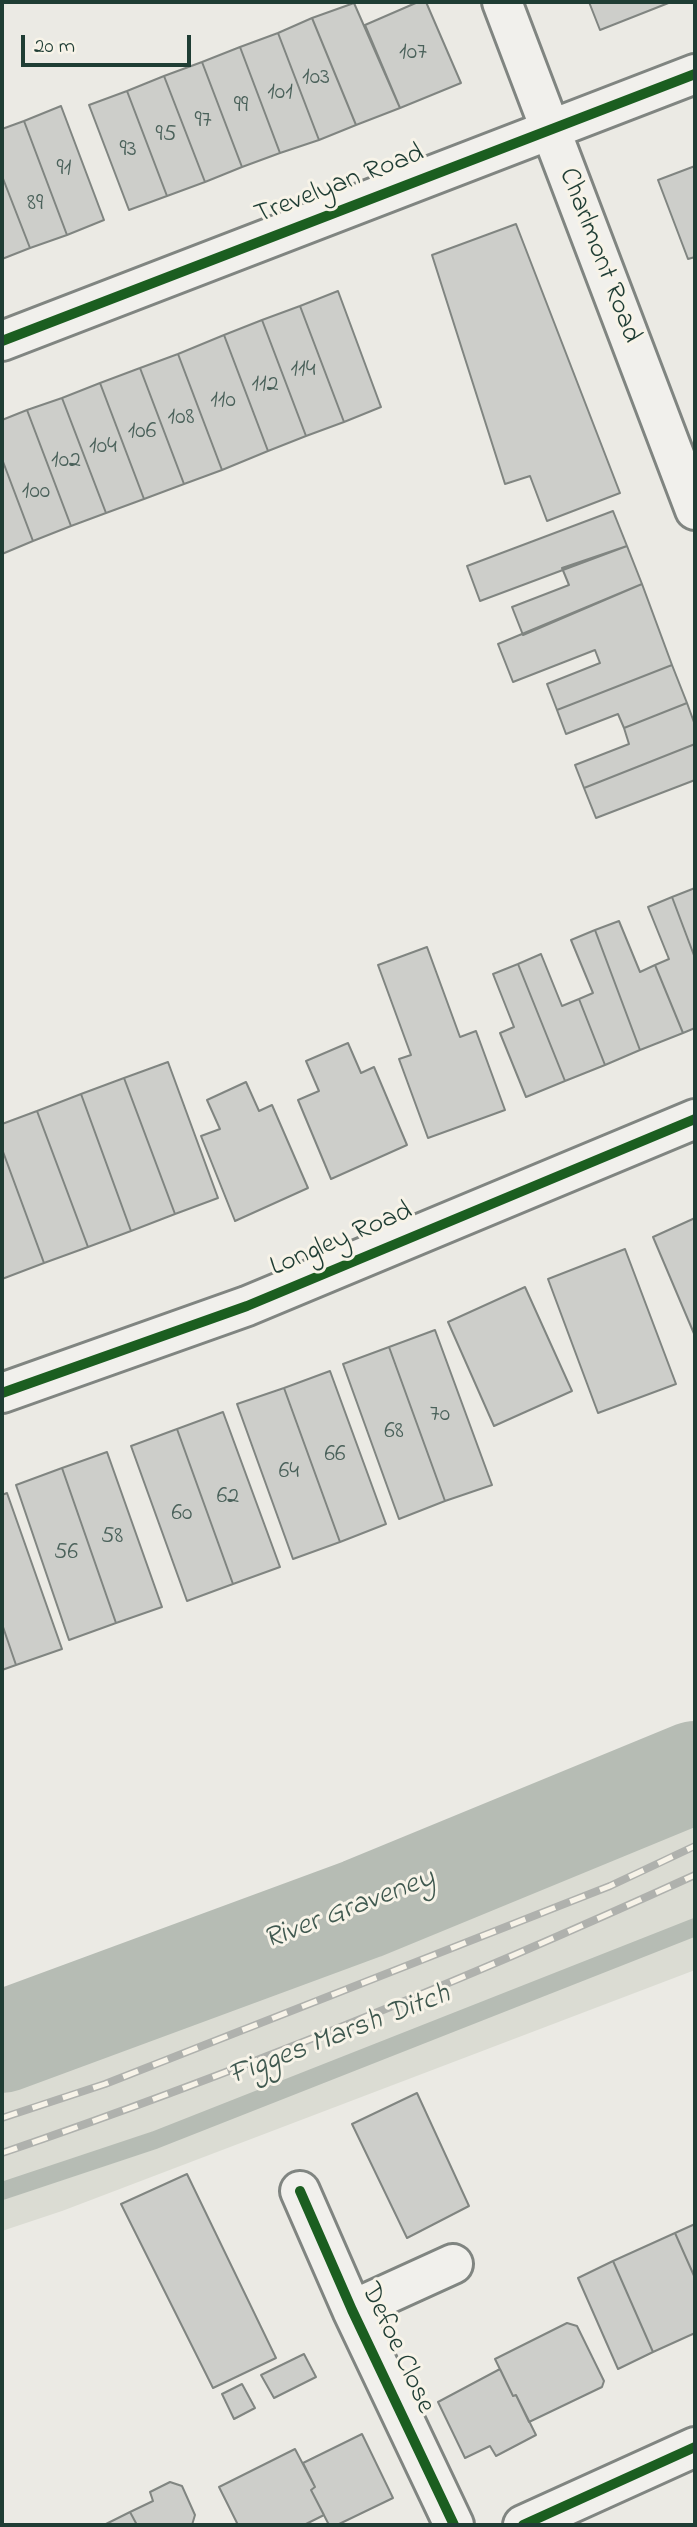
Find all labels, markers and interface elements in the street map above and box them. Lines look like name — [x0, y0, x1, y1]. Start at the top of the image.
scale bar — [24, 21, 194, 65]
text: 20 m — [34, 32, 75, 62]
house number: 107 — [399, 40, 427, 68]
house number: 103 — [302, 65, 330, 93]
house number: 101 — [267, 80, 293, 108]
house number: 99 — [234, 93, 248, 121]
house number: 97 — [194, 108, 212, 136]
house number: 95 — [156, 122, 176, 150]
house number: 93 — [119, 137, 137, 165]
street label: Trevelyan Road — [251, 138, 429, 234]
house number: 91 — [57, 156, 71, 184]
street label: Charlmont Road — [549, 164, 647, 348]
house number: 89 — [27, 191, 43, 219]
house number: 114 — [290, 357, 316, 385]
house number: 112 — [251, 372, 279, 400]
house number: 110 — [210, 388, 236, 416]
house number: 108 — [168, 405, 194, 433]
house number: 106 — [128, 419, 156, 447]
house number: 104 — [89, 434, 117, 462]
house number: 102 — [51, 448, 81, 476]
house number: 100 — [22, 479, 50, 507]
street label: Longley Road — [266, 1196, 418, 1286]
house number: 70 — [430, 1402, 450, 1430]
house number: 68 — [384, 1419, 404, 1447]
house number: 66 — [324, 1442, 346, 1470]
house number: 64 — [279, 1459, 299, 1487]
house number: 62 — [217, 1484, 239, 1512]
house number: 60 — [172, 1501, 192, 1529]
house number: 58 — [101, 1524, 123, 1552]
house number: 56 — [54, 1540, 78, 1568]
water label: River Graveney — [260, 1862, 440, 1960]
water label: Figges Marsh Ditch — [224, 1978, 456, 2096]
street label: Defoe Close — [351, 2278, 441, 2420]

